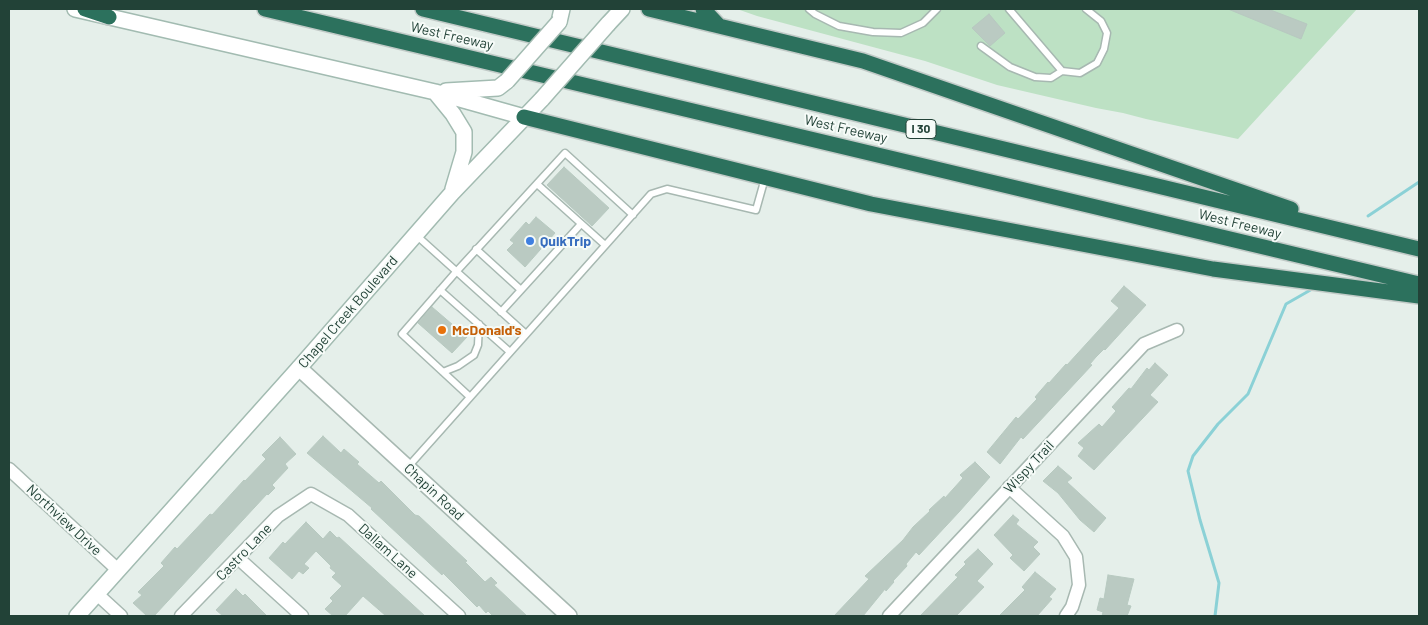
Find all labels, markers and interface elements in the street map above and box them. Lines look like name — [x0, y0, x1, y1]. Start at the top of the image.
street label: West Freeway — [409, 18, 495, 54]
street label: West Freeway — [803, 111, 889, 147]
road number: I 30 — [906, 120, 936, 138]
street label: West Freeway — [1197, 206, 1283, 242]
place label: QuikTrip — [540, 233, 591, 249]
marker: QuikTrip — [524, 235, 536, 247]
street label: Chapel Creek Boulevard — [295, 252, 401, 372]
place label: McDonald's — [452, 322, 521, 338]
marker: McDonald's — [436, 324, 448, 336]
street label: Wispy Trail — [1000, 437, 1058, 497]
street label: Chapin Road — [401, 460, 467, 524]
street label: Northview Drive — [23, 481, 105, 559]
street label: Castro Lane — [213, 520, 275, 584]
street label: Dallam Lane — [355, 520, 421, 582]

